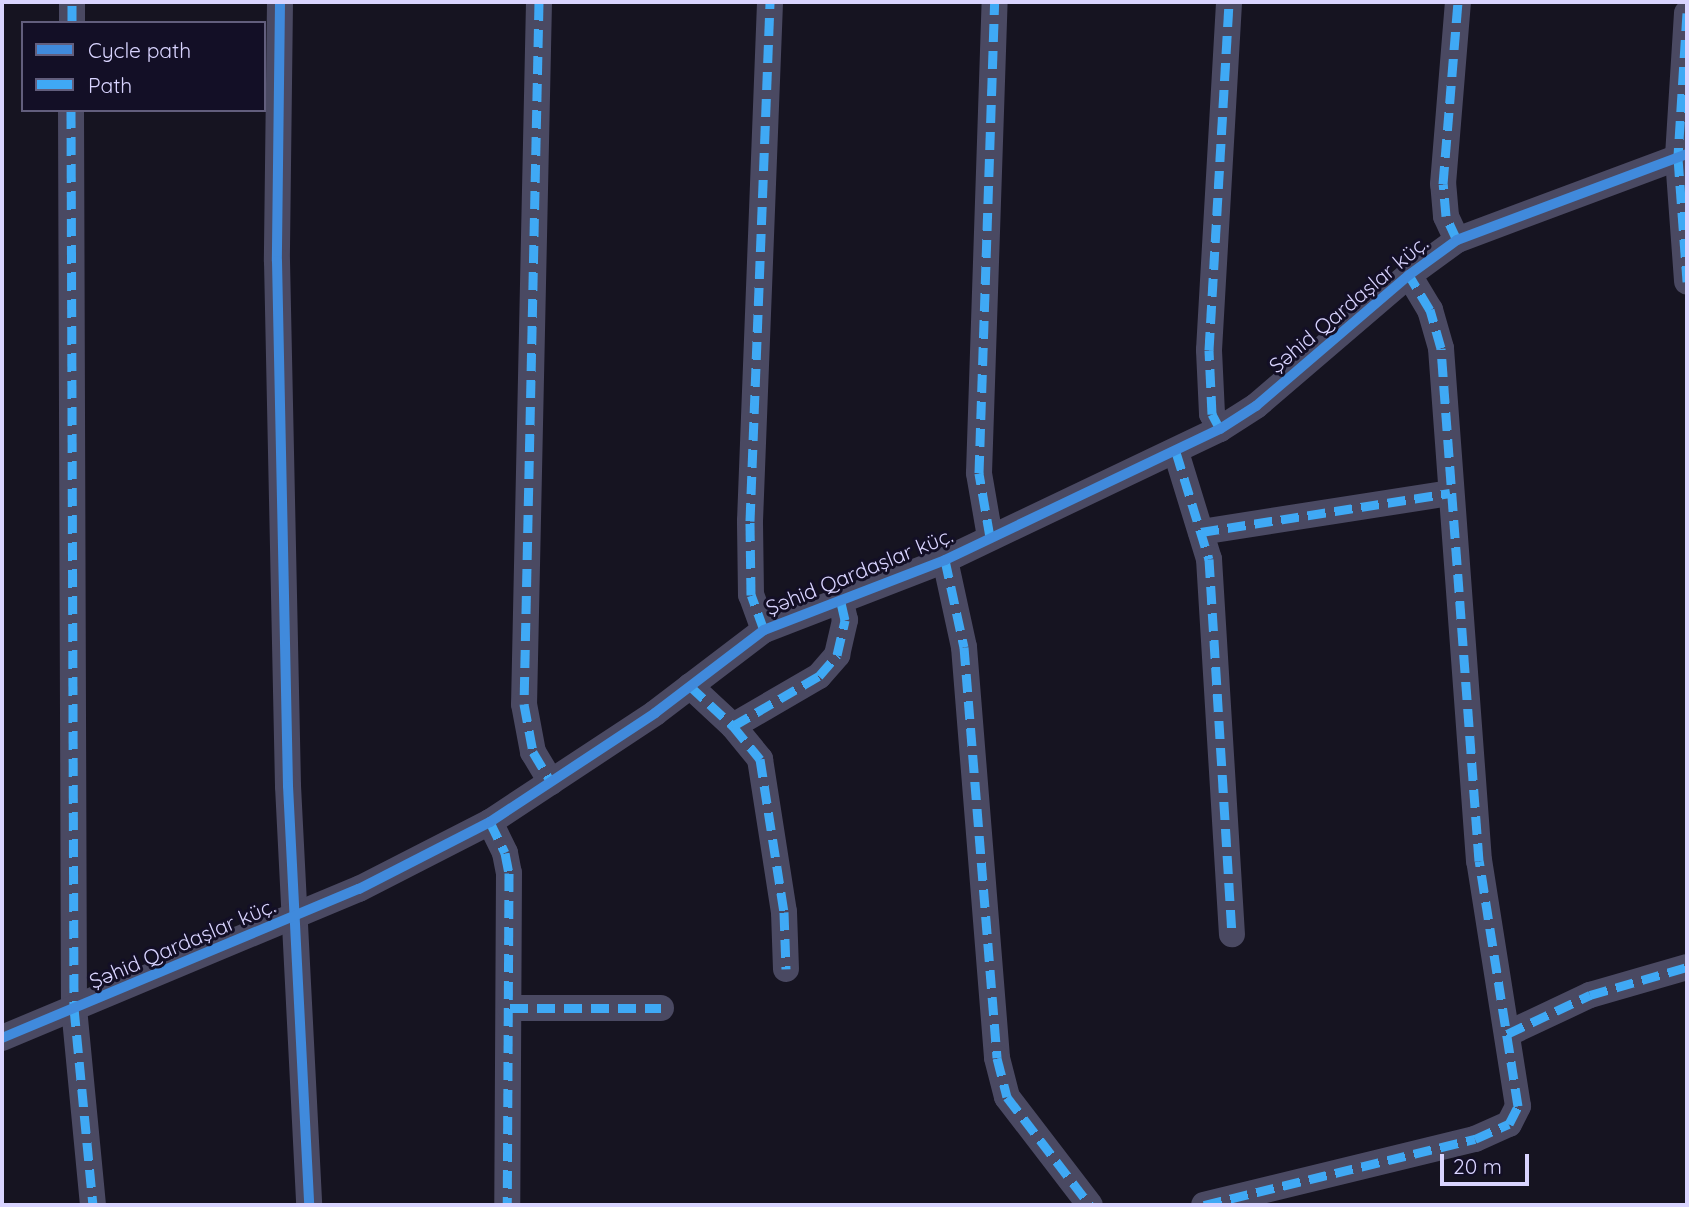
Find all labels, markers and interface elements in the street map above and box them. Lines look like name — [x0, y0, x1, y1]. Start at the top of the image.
legend — [21, 21, 266, 112]
text: Cycle path — [88, 37, 191, 63]
text: Path — [88, 72, 132, 98]
street label: Şəhid Qardaşlar küç. — [1263, 230, 1433, 378]
street label: Şəhid Qardaşlar küç. — [762, 522, 956, 620]
street label: Şəhid Qardaşlar küç. — [85, 892, 279, 994]
scale bar — [1444, 1140, 1533, 1184]
text: 20 m — [1453, 1153, 1502, 1179]

